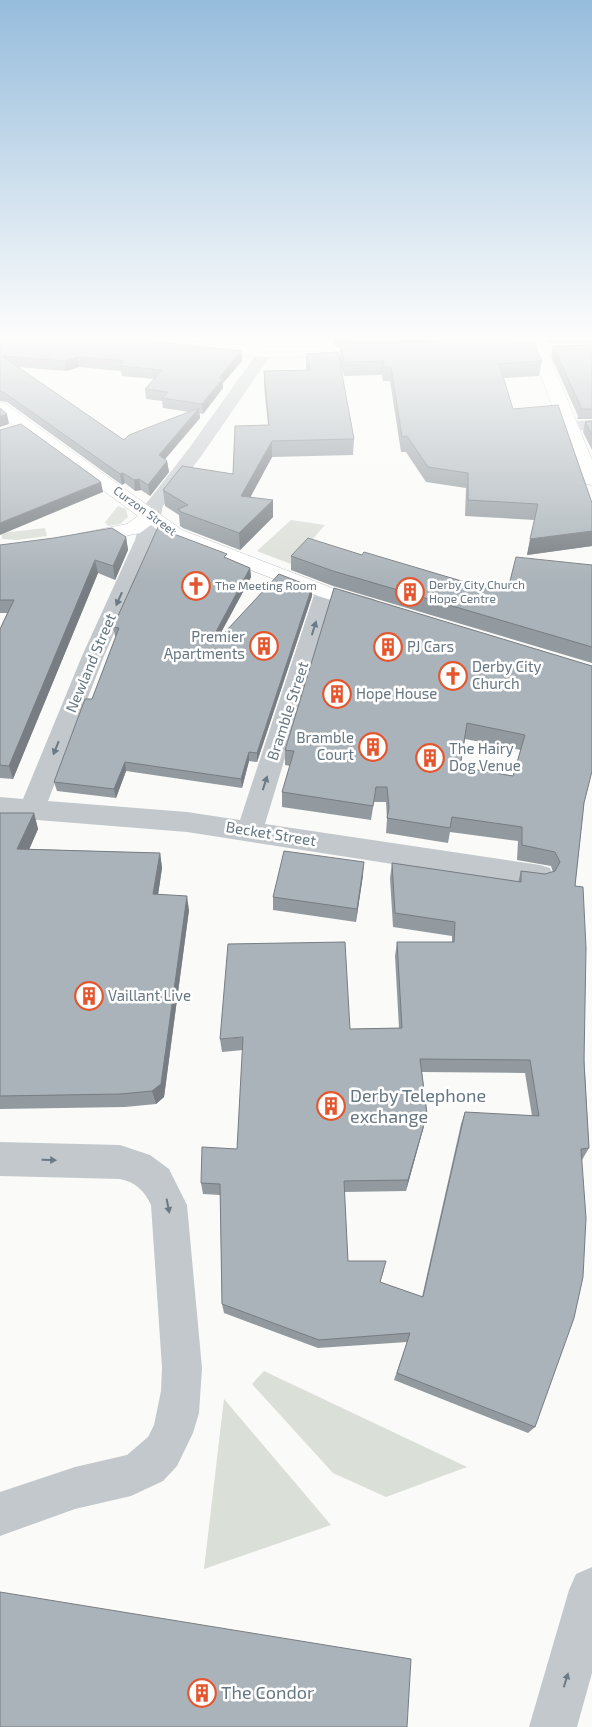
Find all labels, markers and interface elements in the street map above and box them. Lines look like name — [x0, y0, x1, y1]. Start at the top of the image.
street label: Curzon Street — [111, 483, 180, 538]
church icon: The Meeting Room — [181, 571, 211, 601]
building icon: Derby City Church Hope Centre — [395, 577, 425, 607]
place label: Derby City Church Hope Centre — [429, 577, 525, 605]
place label: The Meeting Room — [215, 578, 317, 592]
one-way arrow — [114, 592, 122, 606]
street label: Newland Street — [61, 610, 119, 715]
one-way arrow — [310, 621, 318, 636]
place label: Premier Apartments — [164, 627, 245, 662]
building icon: Premier Apartments — [249, 631, 279, 661]
building icon: PJ Cars — [373, 632, 403, 662]
place label: PJ Cars — [407, 637, 454, 655]
place label: Derby City Church — [472, 657, 541, 692]
street label: Bramble Street — [263, 659, 312, 762]
church icon: Derby City Church — [438, 661, 468, 691]
building icon: Hope House — [322, 679, 352, 709]
place label: Hope House — [356, 684, 437, 702]
place label: Bramble Court — [296, 728, 354, 763]
building icon: Bramble Court — [358, 732, 388, 762]
place label: The Hairy Dog Venue — [449, 739, 521, 774]
one-way arrow — [52, 741, 60, 756]
building icon: The Hairy Dog Venue — [415, 743, 445, 773]
one-way arrow — [262, 776, 269, 791]
street label: Becket Street — [225, 817, 318, 849]
building icon: Vaillant Live — [74, 981, 104, 1011]
place label: Vaillant Live — [108, 986, 191, 1004]
place label: Derby Telephone exchange — [350, 1084, 486, 1127]
building icon: Derby Telephone exchange — [316, 1091, 346, 1121]
one-way arrow — [41, 1156, 57, 1164]
one-way arrow — [164, 1198, 172, 1214]
one-way arrow — [563, 1672, 571, 1687]
building icon: The Condor — [187, 1678, 217, 1708]
place label: The Condor — [221, 1681, 314, 1703]

